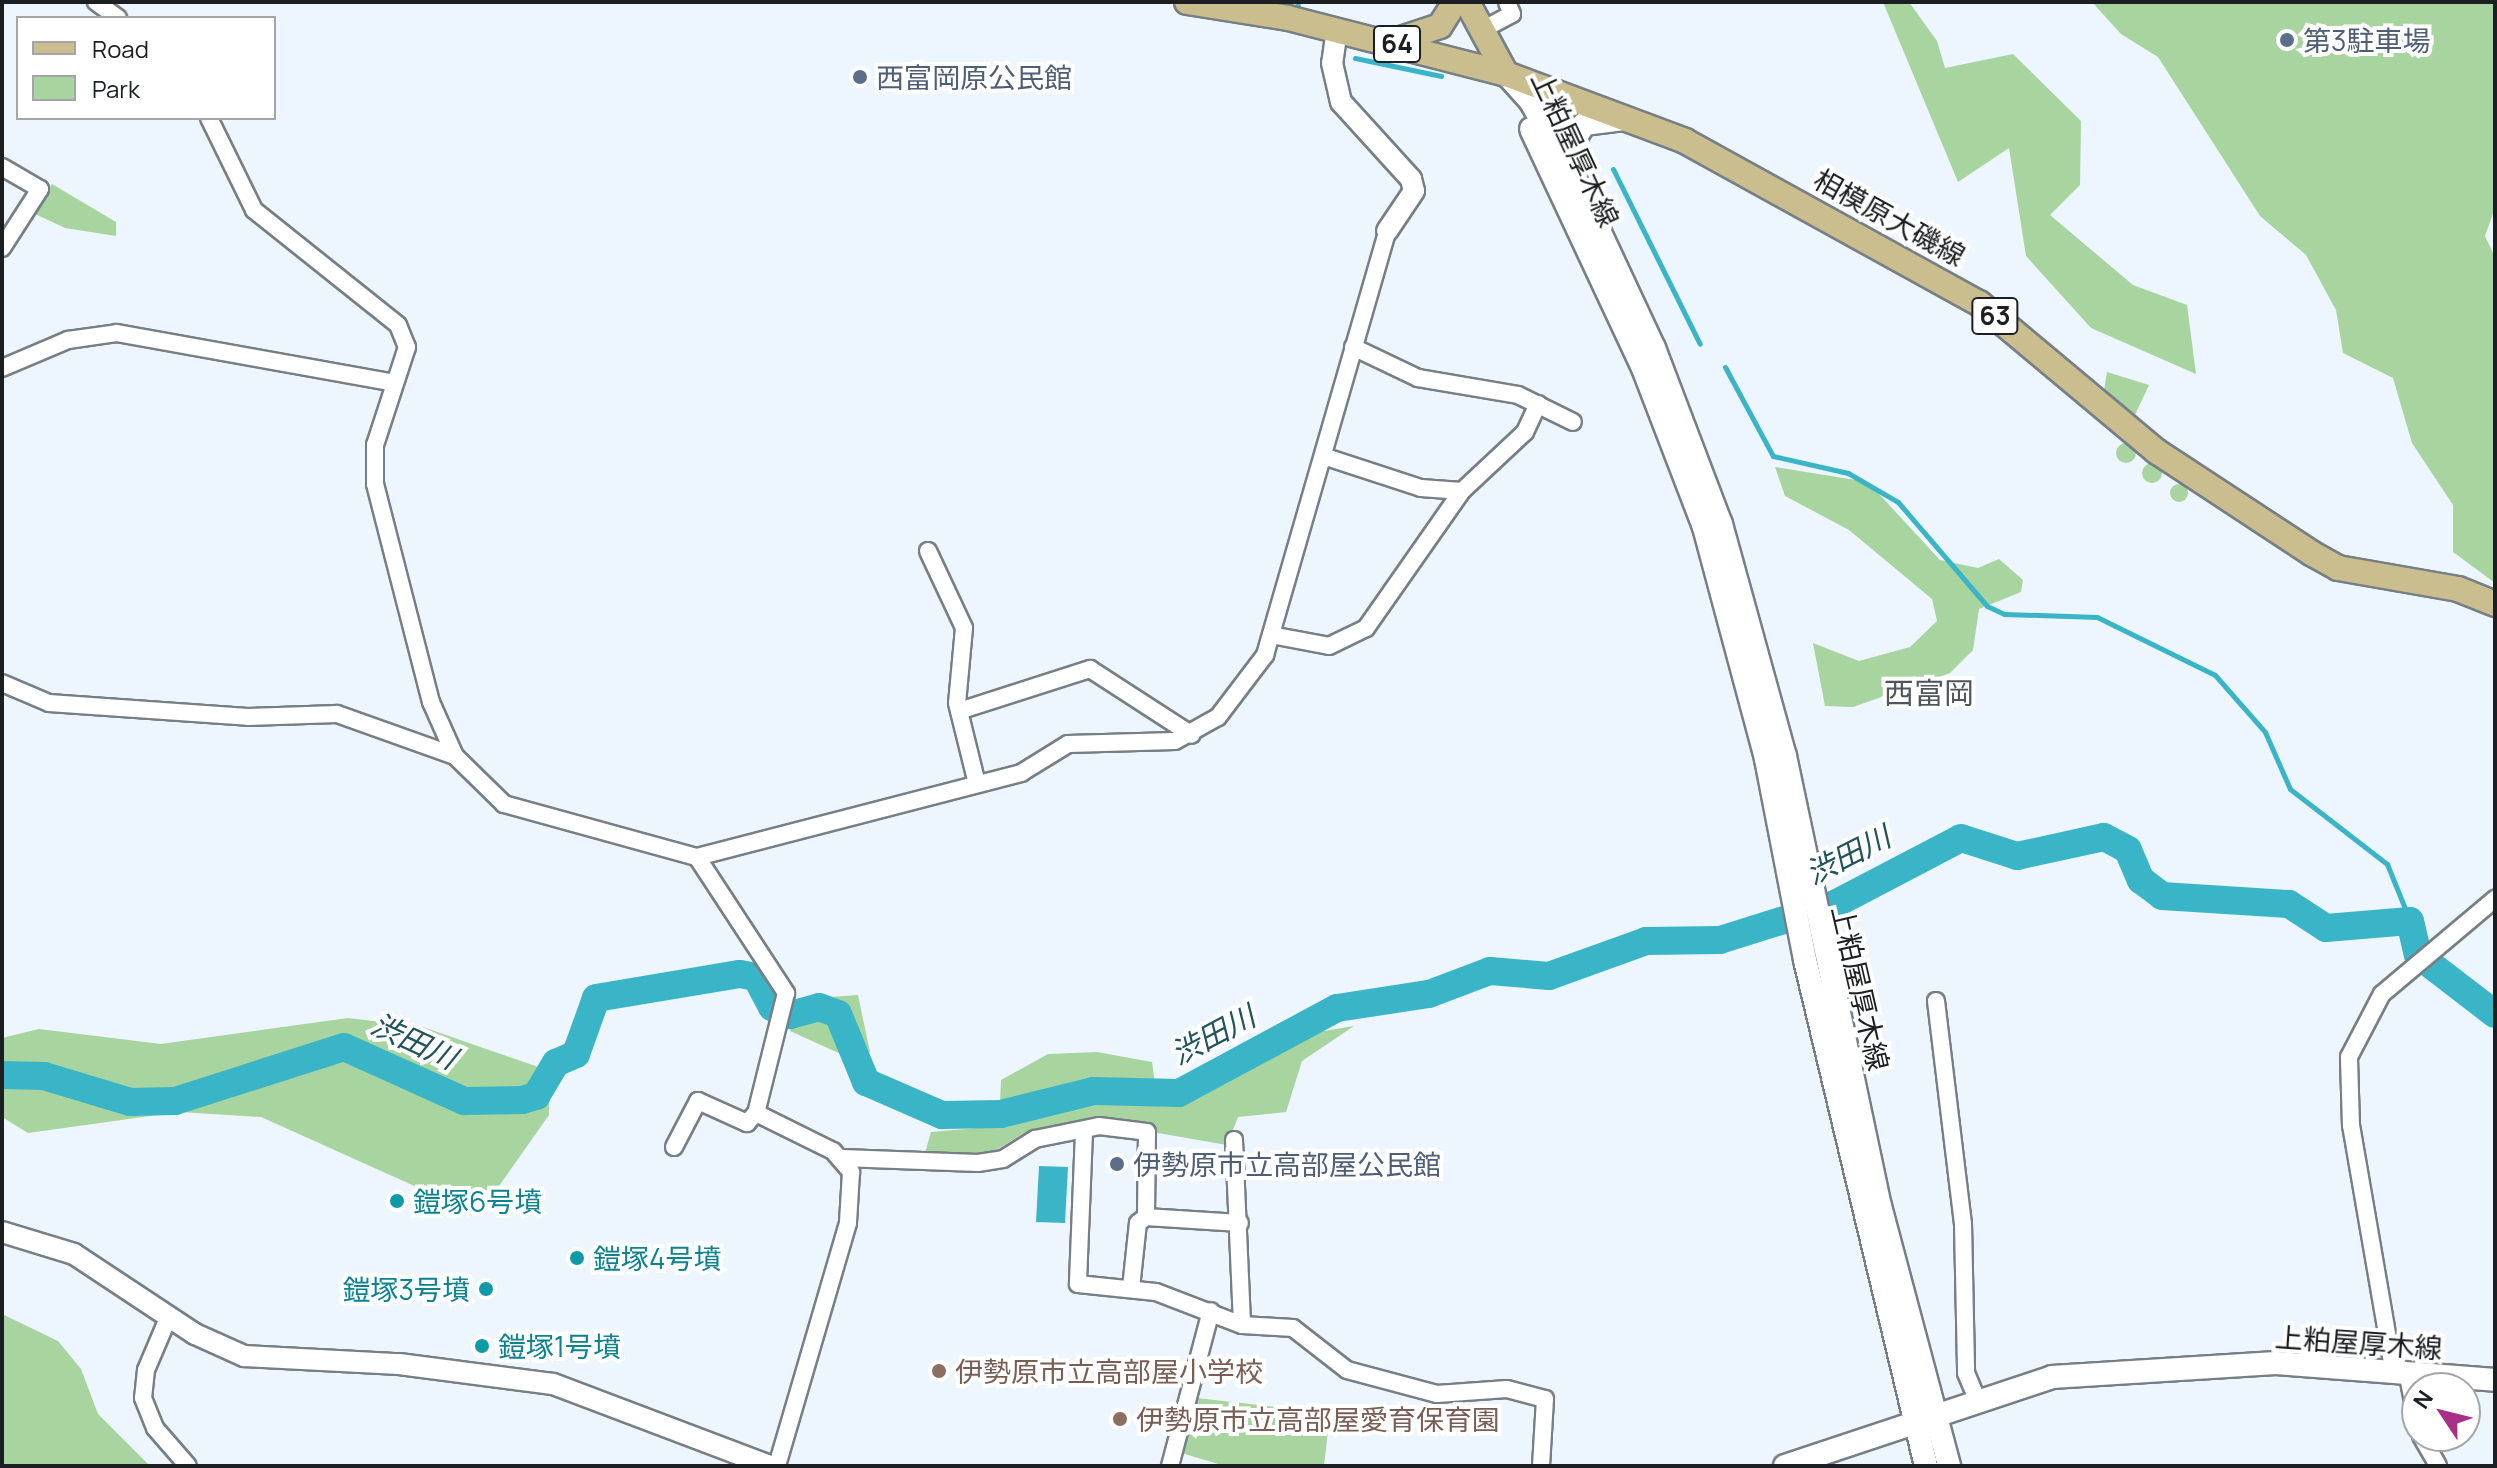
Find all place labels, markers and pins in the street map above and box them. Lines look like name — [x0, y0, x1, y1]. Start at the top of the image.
place label: 第3駐車場 — [2303, 23, 2430, 57]
marker: 第3駐車場 — [2278, 31, 2296, 49]
place label: 西富岡原公民館 — [876, 60, 1072, 94]
marker: 西富岡原公民館 — [851, 68, 869, 86]
place label: 伊勢原市立高部屋公民館 — [1133, 1147, 1441, 1181]
marker: 伊勢原市立高部屋公民館 — [1108, 1155, 1126, 1173]
place label: 鎧塚6号墳 — [413, 1184, 542, 1218]
marker: 鎧塚6号墳 — [388, 1192, 406, 1210]
place label: 鎧塚4号墳 — [593, 1241, 722, 1275]
marker: 鎧塚4号墳 — [568, 1249, 586, 1267]
place label: 鎧塚3号墳 — [343, 1272, 470, 1306]
marker: 鎧塚3号墳 — [477, 1280, 495, 1298]
place label: 鎧塚1号墳 — [498, 1329, 621, 1363]
marker: 鎧塚1号墳 — [473, 1337, 491, 1355]
place label: 伊勢原市立高部屋小学校 — [955, 1354, 1263, 1388]
marker: 伊勢原市立高部屋小学校 — [930, 1362, 948, 1380]
place label: 伊勢原市立高部屋愛育保育園 — [1136, 1402, 1500, 1436]
marker: 伊勢原市立高部屋愛育保育園 — [1111, 1410, 1129, 1428]

